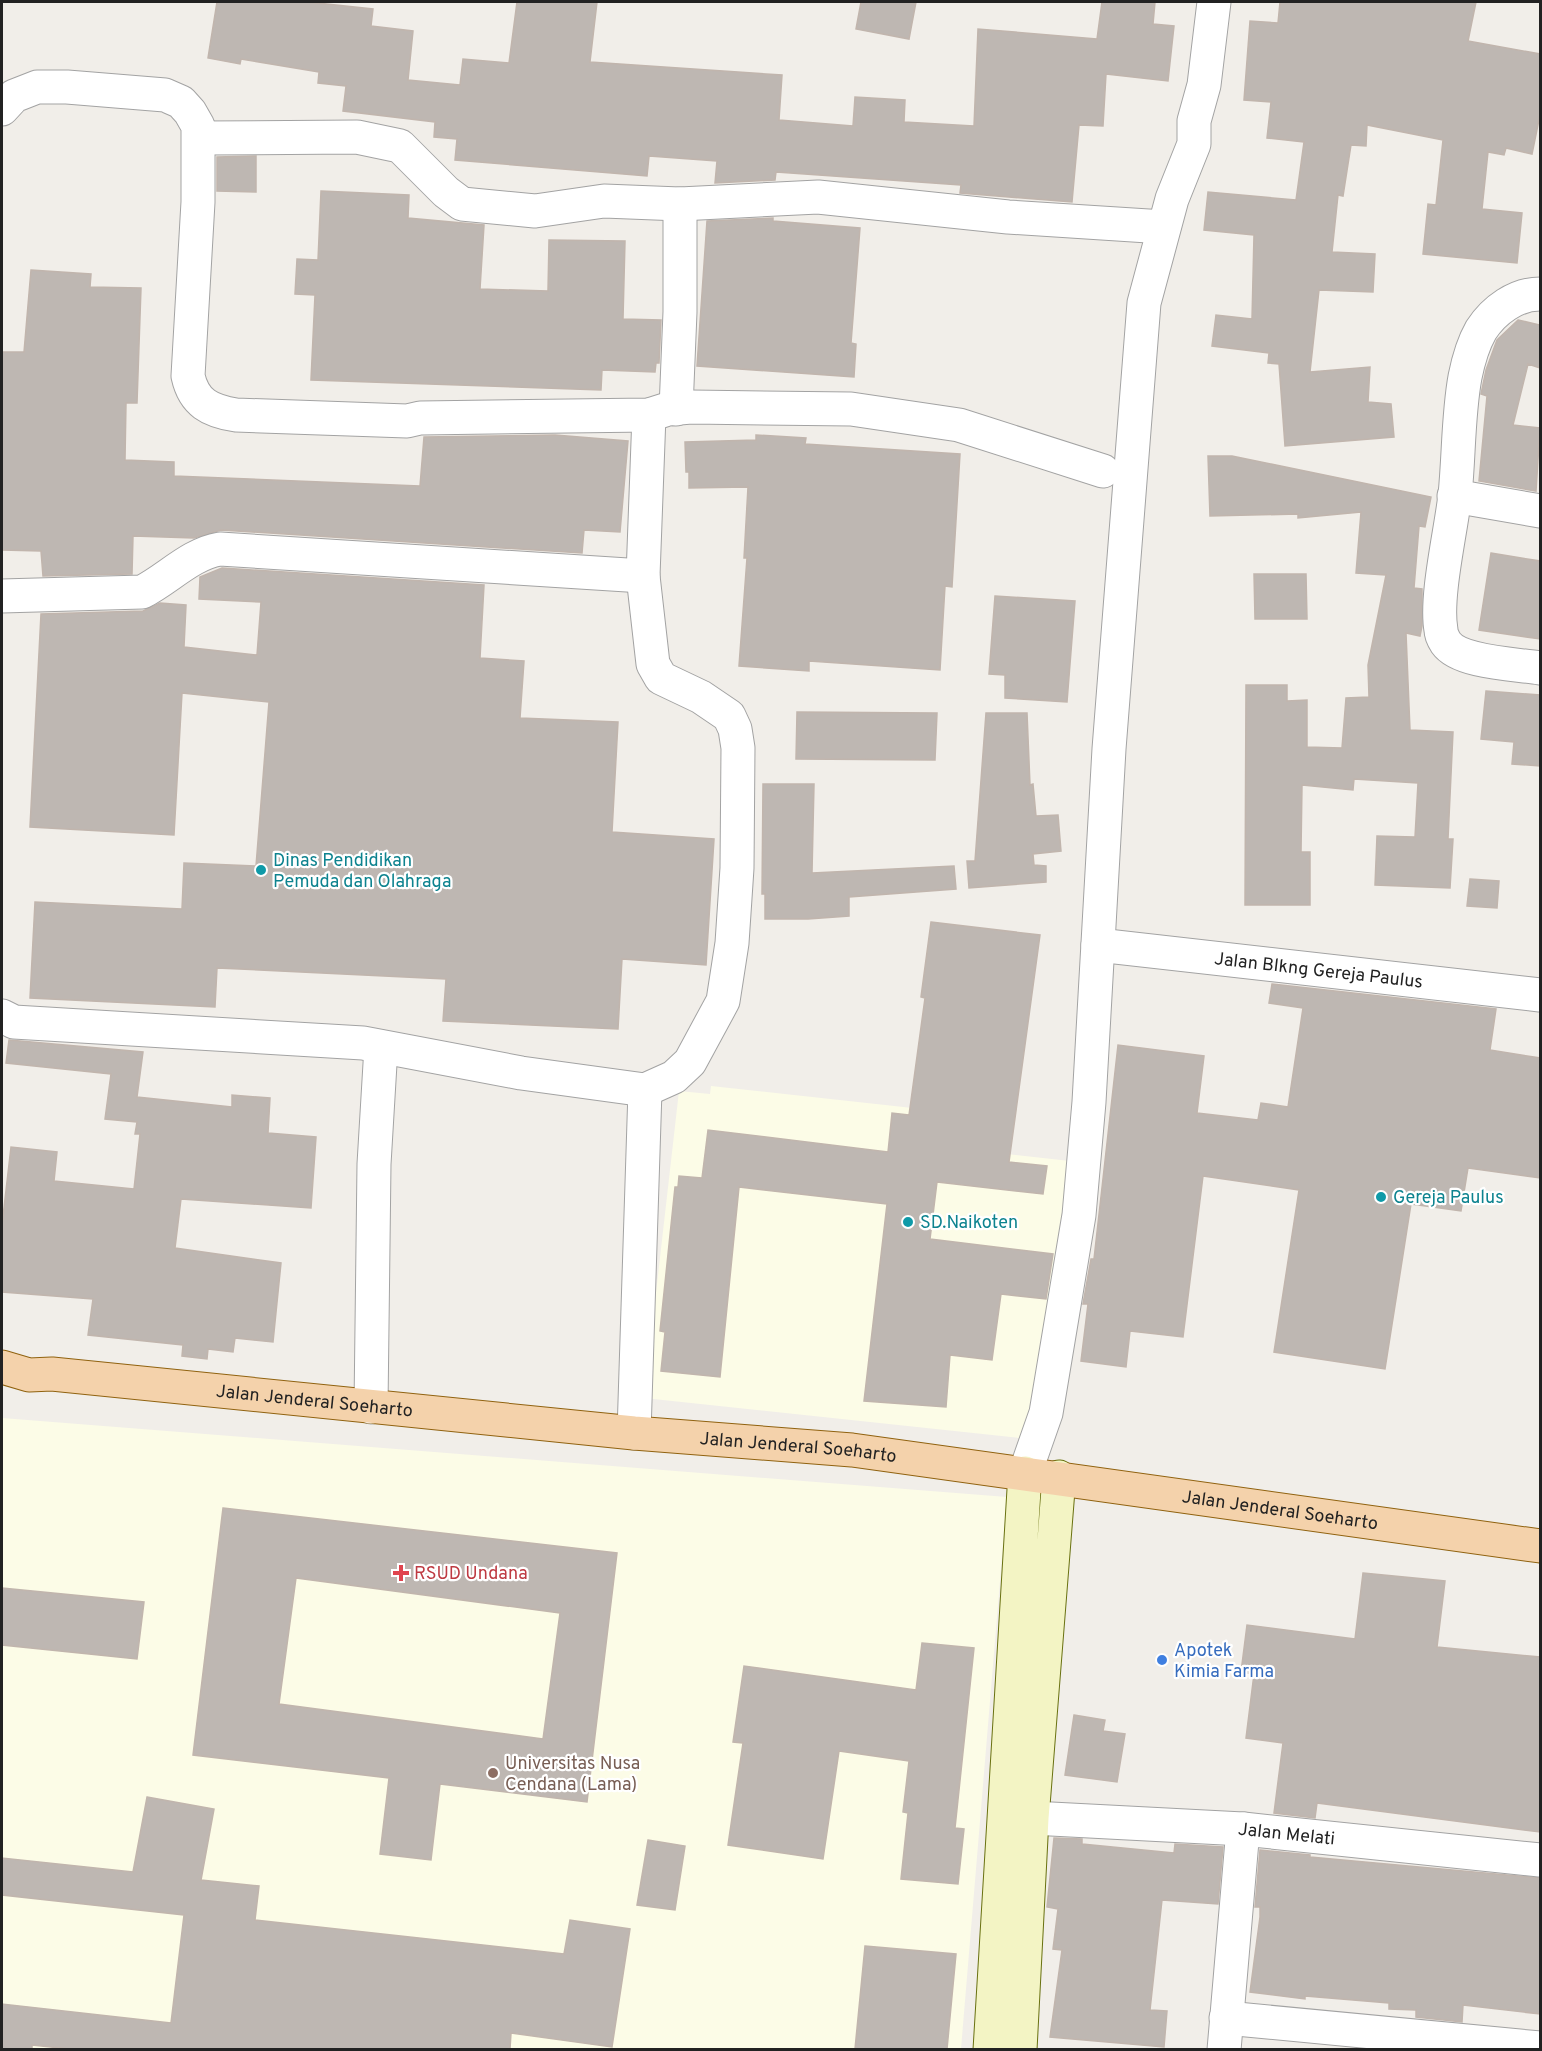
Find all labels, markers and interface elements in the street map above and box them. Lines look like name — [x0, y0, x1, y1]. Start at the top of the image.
place label: Dinas Pendidikan Pemuda dan Olahraga — [273, 850, 451, 894]
marker: Dinas Pendidikan Pemuda dan Olahraga — [254, 863, 268, 877]
street label: Jalan Blkng Gereja Paulus — [1213, 948, 1424, 995]
place label: Gereja Paulus — [1393, 1187, 1504, 1210]
marker: Gereja Paulus — [1374, 1190, 1388, 1204]
place label: SD.Naikoten — [920, 1212, 1018, 1235]
marker: SD.Naikoten — [901, 1215, 915, 1229]
street label: Jalan Jenderal Soeharto — [215, 1381, 414, 1424]
street label: Jalan Jenderal Soeharto — [699, 1428, 898, 1469]
street label: Jalan Jenderal Soeharto — [1180, 1486, 1379, 1536]
place label: RSUD Undana — [414, 1563, 528, 1586]
marker: RSUD Undana — [392, 1564, 410, 1582]
place label: Apotek Kimia Farma — [1174, 1640, 1274, 1684]
marker: Apotek Kimia Farma — [1155, 1653, 1169, 1667]
place label: Universitas Nusa Cendana (Lama) — [505, 1753, 640, 1797]
marker: Universitas Nusa Cendana (Lama) — [486, 1766, 500, 1780]
street label: Jalan Melati — [1237, 1819, 1336, 1852]

